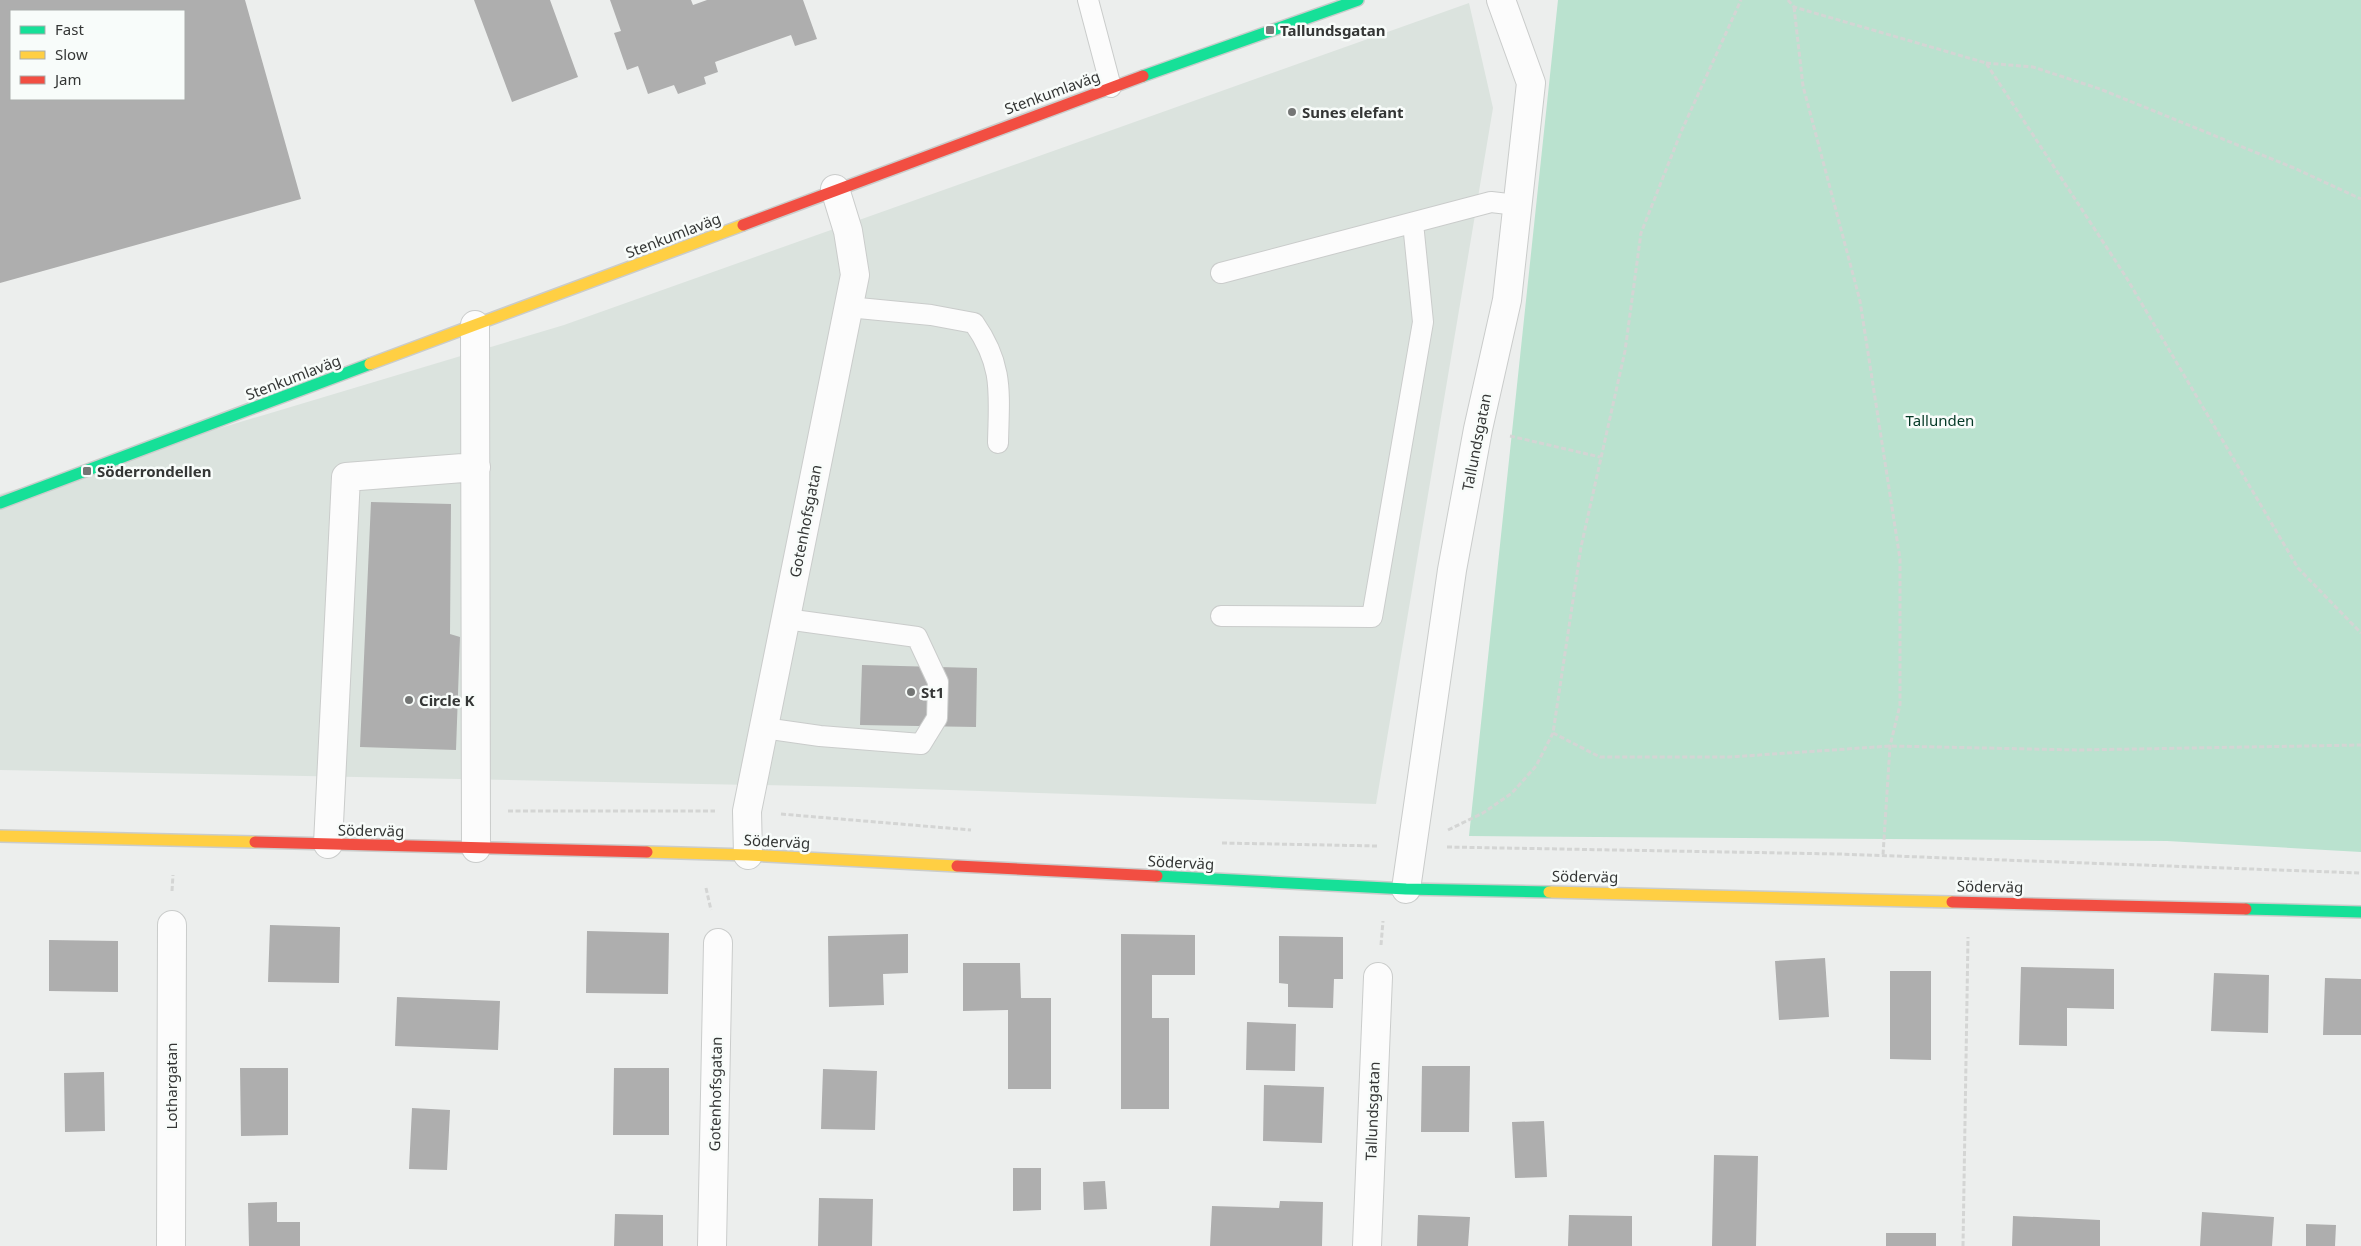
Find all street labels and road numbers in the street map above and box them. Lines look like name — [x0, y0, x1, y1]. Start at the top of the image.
street label: Stenkumlaväg — [1001, 65, 1103, 119]
street label: Stenkumlaväg — [623, 208, 723, 262]
street label: Stenkumlaväg — [243, 350, 343, 404]
street label: Tallundsgatan — [1457, 392, 1495, 492]
street label: Gotenhofsgatan — [784, 463, 826, 579]
street label: Söderväg — [338, 819, 404, 841]
street label: Söderväg — [743, 829, 811, 853]
street label: Söderväg — [1147, 850, 1215, 874]
street label: Söderväg — [1552, 865, 1618, 887]
street label: Söderväg — [1957, 875, 2023, 897]
street label: Gotenhofsgatan — [704, 1037, 726, 1151]
street label: Lothargatan — [161, 1043, 181, 1129]
street label: Tallundsgatan — [1360, 1061, 1384, 1161]

